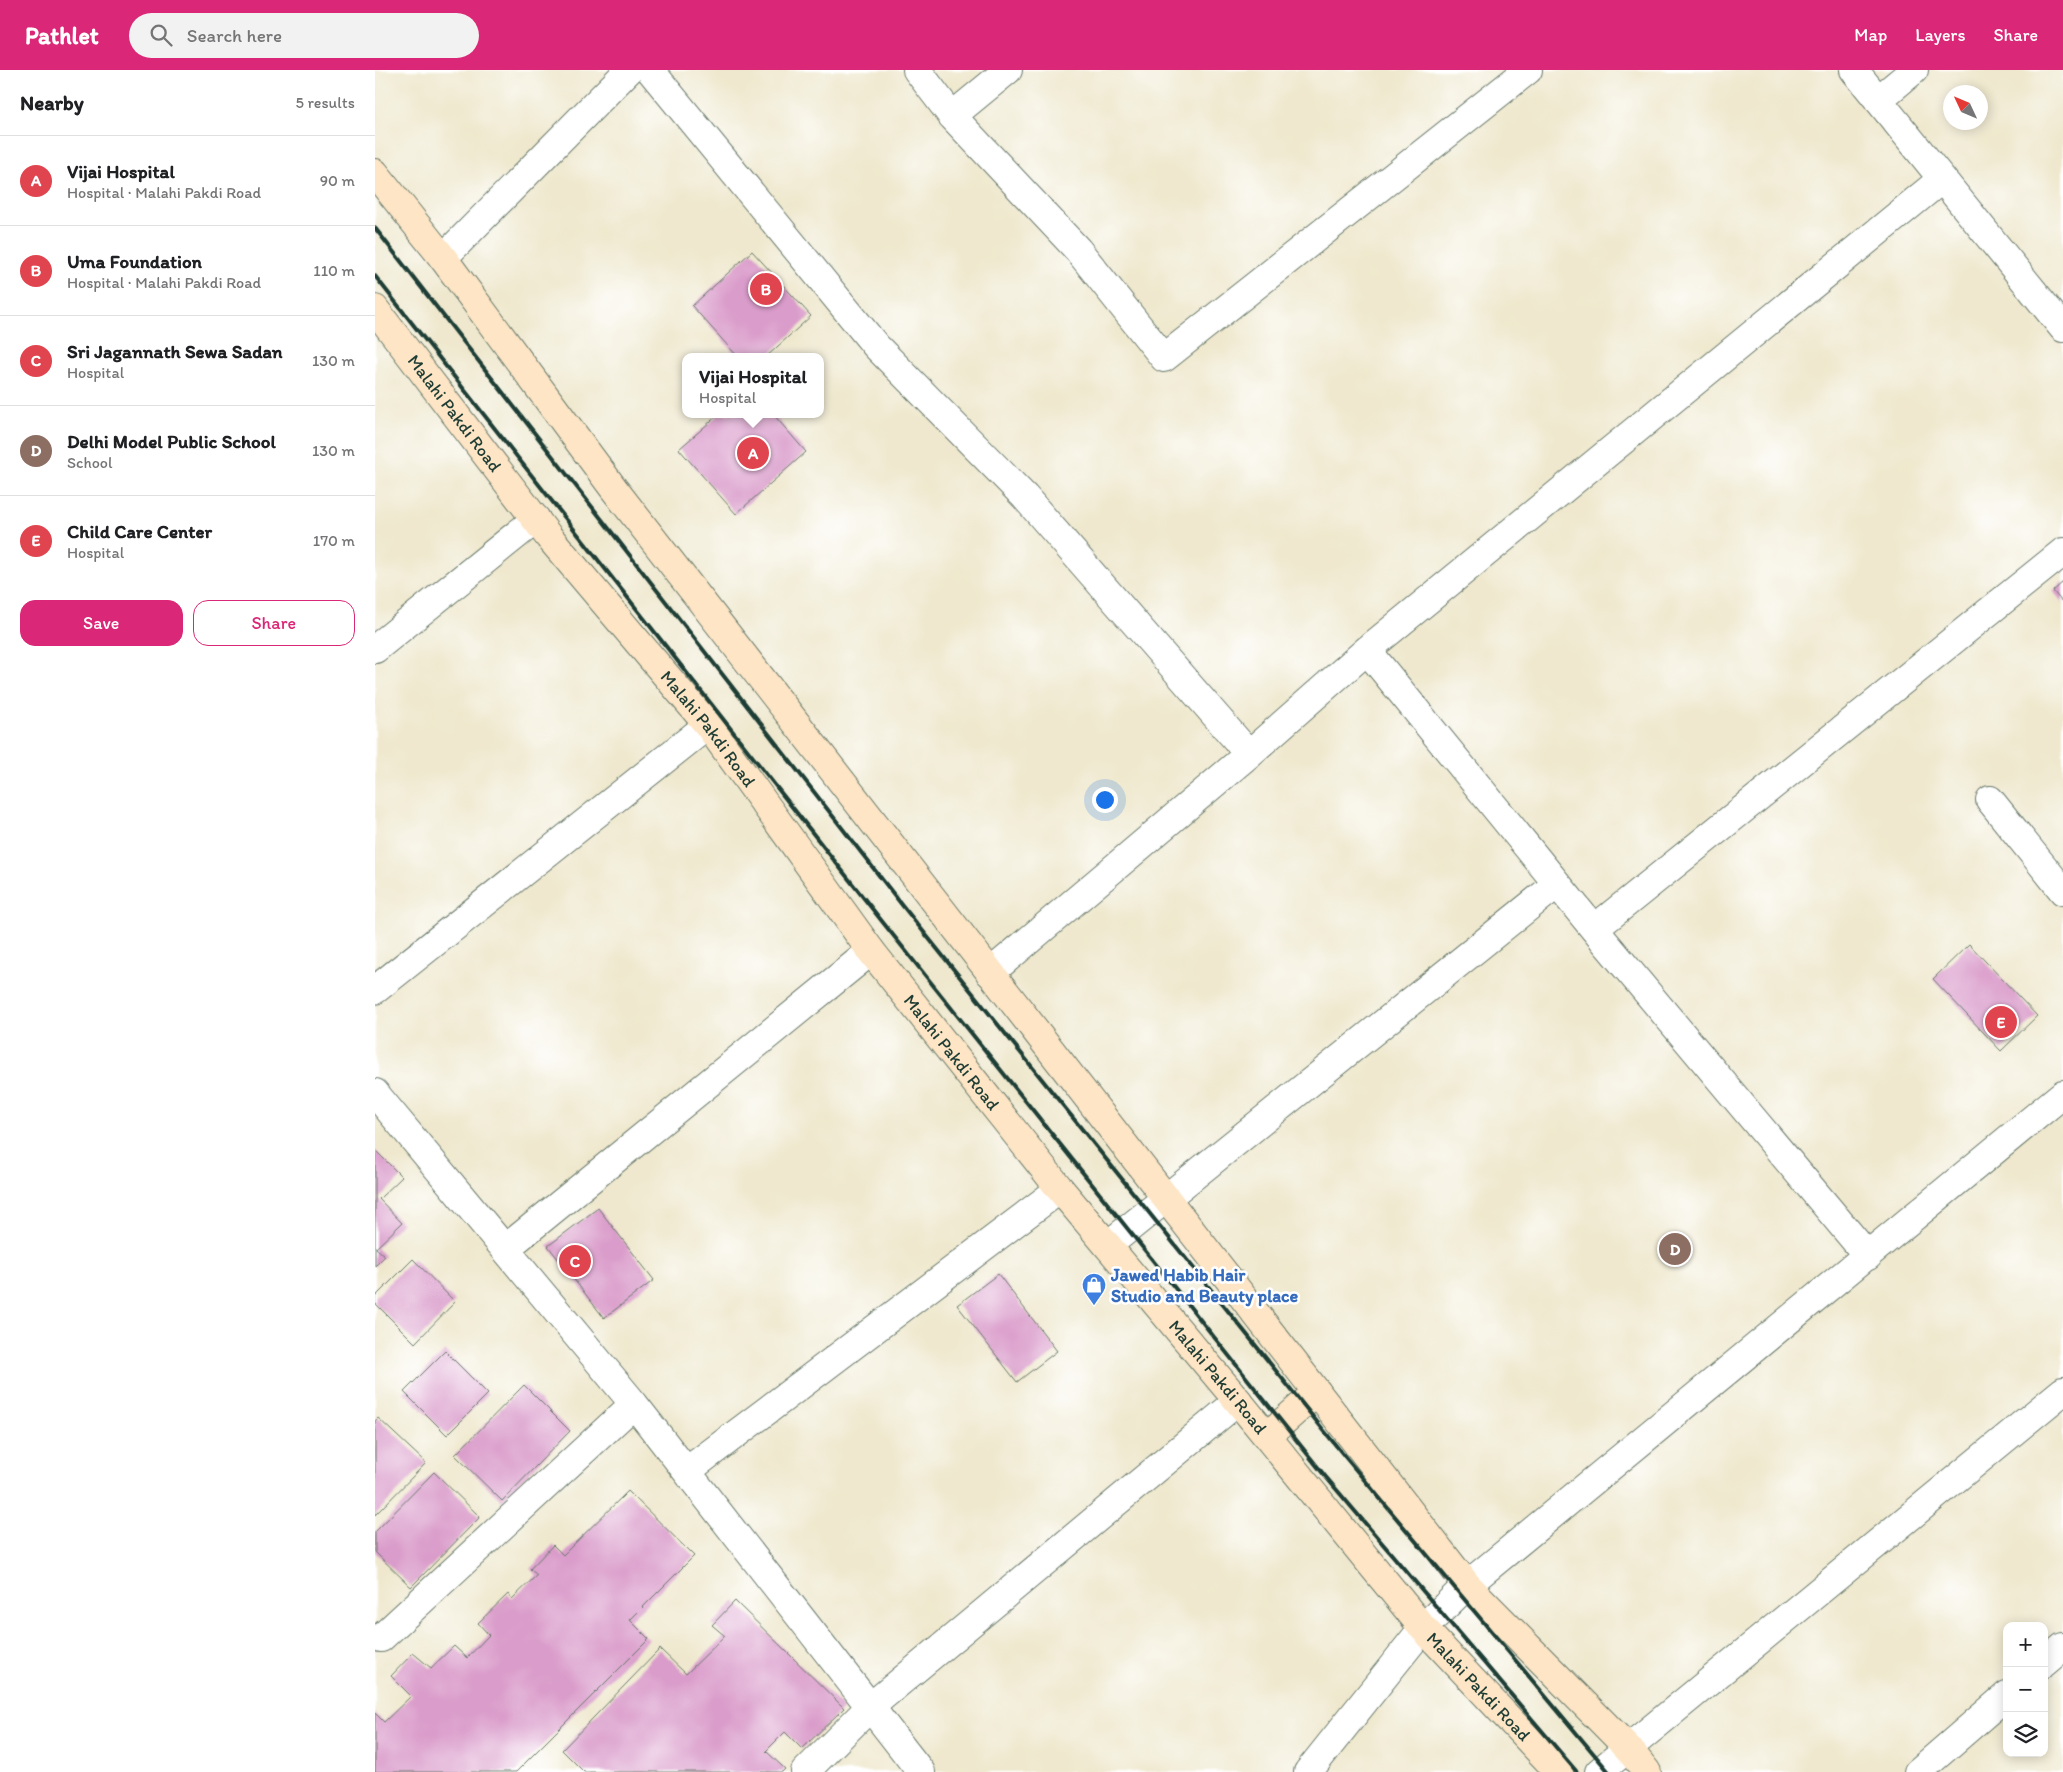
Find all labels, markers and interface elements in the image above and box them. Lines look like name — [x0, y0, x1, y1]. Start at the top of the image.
search box — [129, 13, 479, 58]
text: Pathlet — [25, 21, 99, 50]
icon: search — [147, 21, 175, 49]
text: Search here — [187, 24, 282, 47]
text: Map — [1854, 24, 1887, 46]
text: Layers — [1915, 24, 1965, 46]
text: Share — [1993, 24, 2038, 46]
north arrow — [1943, 85, 1988, 130]
text: Nearby — [20, 90, 84, 115]
text: 5 results — [295, 93, 355, 112]
text: Vijai Hospital — [67, 160, 175, 183]
text: A — [31, 171, 41, 190]
text: 90 m — [320, 171, 355, 190]
text: Hospital · Malahi Pakdi Road — [67, 183, 261, 202]
text: Uma Foundation — [67, 250, 202, 273]
text: B — [31, 261, 41, 280]
text: 110 m — [313, 261, 355, 280]
pin: B — [750, 270, 782, 308]
text: Hospital · Malahi Pakdi Road — [67, 273, 261, 292]
text: Sri Jagannath Sewa Sadan — [67, 340, 283, 363]
street label: Malahi Pakdi Road — [403, 350, 506, 476]
text: C — [31, 351, 41, 370]
text: 130 m — [312, 351, 355, 370]
popup — [682, 353, 824, 418]
text: Hospital — [67, 363, 124, 382]
text: Vijai Hospital — [699, 365, 807, 388]
text: Hospital — [699, 388, 756, 407]
text: Delhi Model Public School — [67, 430, 276, 453]
pin: A — [737, 434, 769, 472]
text: D — [31, 441, 41, 460]
text: 130 m — [312, 441, 355, 460]
text: School — [67, 453, 113, 472]
text: Child Care Center — [67, 520, 212, 543]
text: E — [32, 531, 40, 550]
text: 170 m — [313, 531, 355, 550]
text: Hospital — [67, 543, 124, 562]
button: Save — [20, 600, 183, 646]
button: Share — [193, 600, 355, 646]
street label: Malahi Pakdi Road — [656, 666, 760, 792]
your location — [1092, 787, 1118, 813]
street label: Malahi Pakdi Road — [899, 990, 1004, 1115]
pin: E — [1985, 1003, 2017, 1041]
pin: D — [1659, 1230, 1691, 1268]
pin: C — [559, 1242, 591, 1280]
place label: Jawed Habib Hair Studio and Beauty place — [1110, 1264, 1299, 1307]
shop icon: Jawed Habib Hair Studio and Beauty place — [1081, 1272, 1107, 1306]
street label: Malahi Pakdi Road — [1164, 1316, 1272, 1439]
map controls — [2003, 1622, 2048, 1757]
button: + — [2003, 1622, 2048, 1667]
street label: Malahi Pakdi Road — [1422, 1628, 1535, 1746]
button: − — [2003, 1667, 2048, 1712]
button: layers — [2003, 1712, 2048, 1757]

